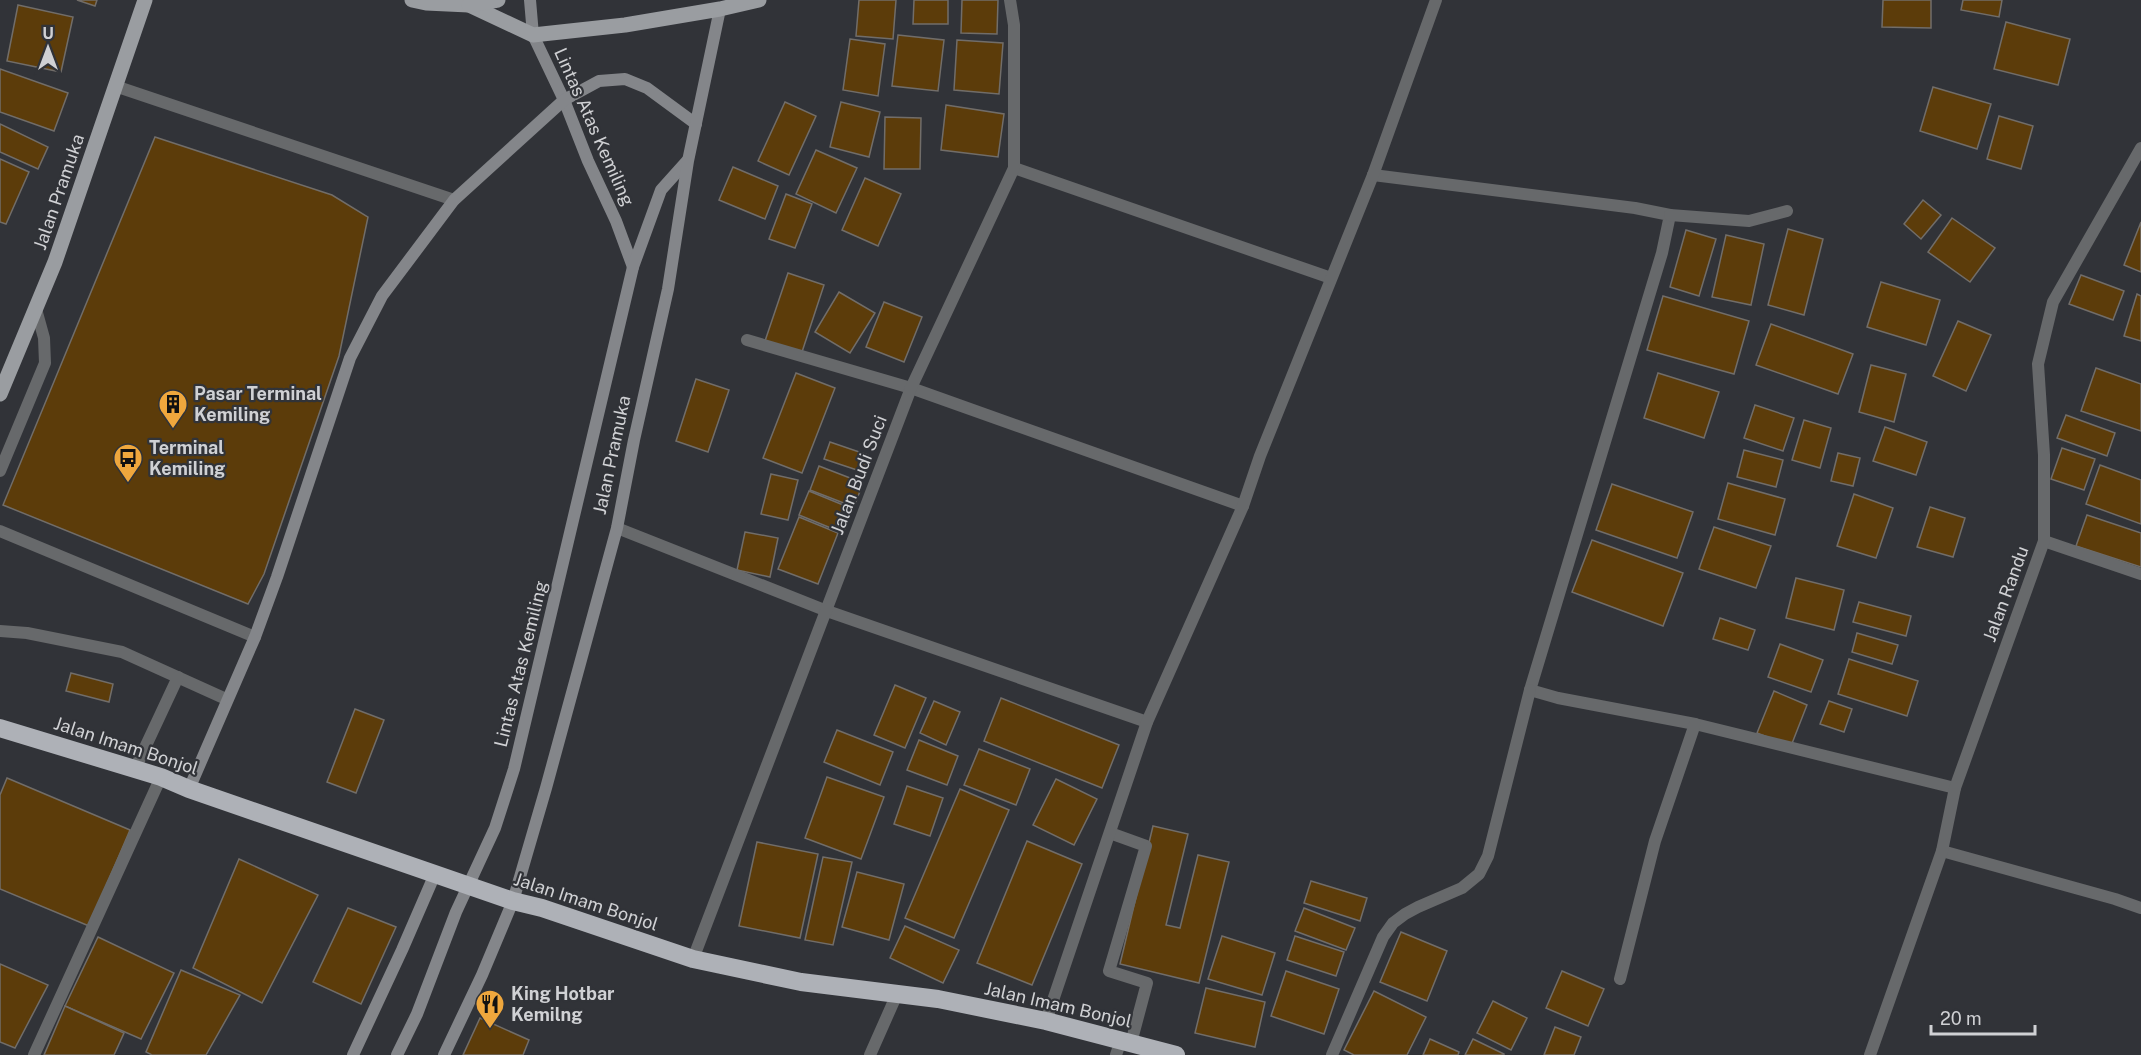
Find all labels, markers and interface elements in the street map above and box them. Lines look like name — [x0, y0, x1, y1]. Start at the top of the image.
north arrow — [18, 18, 78, 78]
text: U — [42, 24, 54, 43]
street label: Lintas Atas Kemiling — [550, 44, 639, 209]
street label: Jalan Pramuka — [29, 131, 88, 253]
place label: Pasar Terminal Kemiling — [194, 383, 322, 425]
building icon: Pasar Terminal Kemiling — [157, 388, 189, 430]
street label: Jalan Pramuka — [589, 393, 634, 516]
street label: Jalan Budi Suci — [826, 412, 891, 537]
place label: Terminal Kemiling — [149, 437, 225, 479]
bus stop icon: Terminal Kemiling — [112, 442, 144, 484]
street label: Jalan Randu — [1978, 543, 2033, 645]
street label: Lintas Atas Kemiling — [490, 578, 551, 749]
street label: Jalan Imam Bonjol — [51, 712, 201, 779]
street label: Jalan Imam Bonjol — [511, 868, 661, 935]
street label: Jalan Imam Bonjol — [982, 977, 1134, 1032]
place label: King Hotbar Kemilng — [511, 983, 615, 1025]
restaurant icon: King Hotbar Kemilng — [474, 988, 506, 1030]
scale bar — [1931, 998, 2034, 1036]
text: 20 m — [1940, 1008, 1982, 1029]

